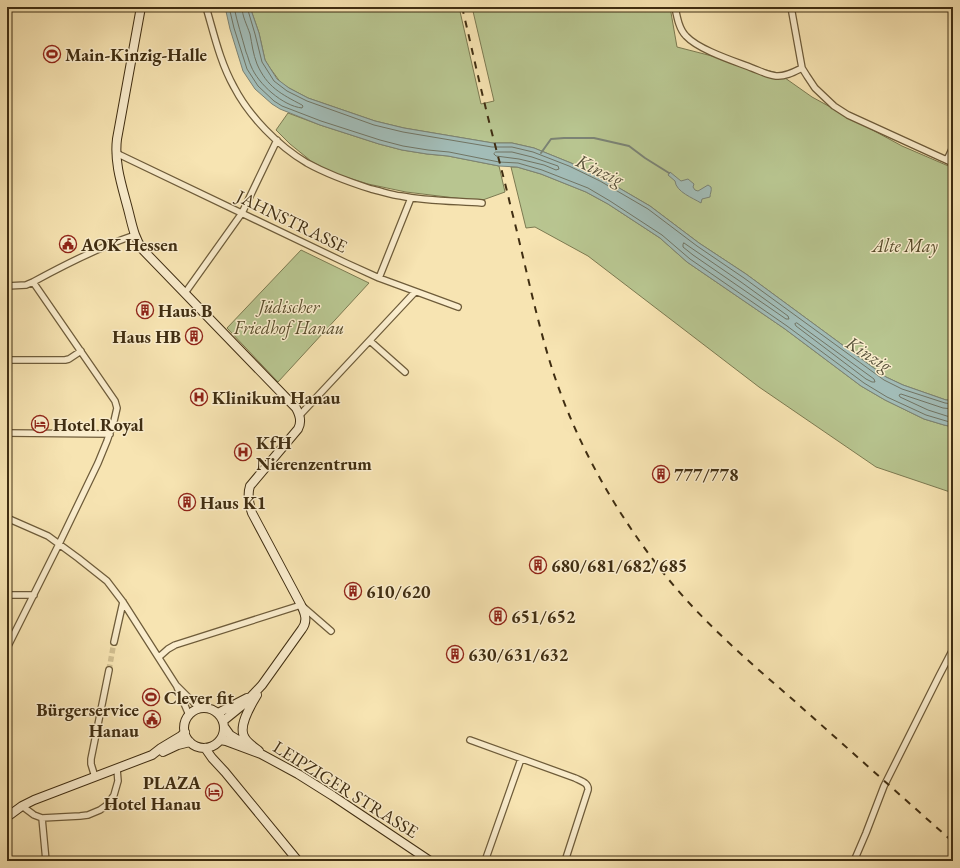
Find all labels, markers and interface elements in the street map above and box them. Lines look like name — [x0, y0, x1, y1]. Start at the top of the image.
place label: Main-Kinzig-Halle — [65, 43, 208, 66]
sports icon: Main-Kinzig-Halle — [42, 44, 62, 64]
water label: Kinzig — [571, 148, 629, 192]
street label: JAHNSTRASSE — [231, 183, 351, 258]
place label: AOK Hessen — [80, 233, 178, 256]
public building icon: AOK Hessen — [58, 234, 78, 254]
park label: Alte May — [870, 234, 939, 258]
park label: Jüdischer Friedhof Hanau — [233, 295, 344, 340]
place label: Haus B — [158, 299, 212, 322]
building icon: Haus B — [135, 300, 155, 320]
place label: Haus HB — [112, 325, 181, 348]
building icon: Haus HB — [184, 326, 204, 346]
water label: Kinzig — [840, 330, 898, 378]
place label: Klinikum Hanau — [212, 386, 341, 409]
hospital icon: Klinikum Hanau — [189, 387, 209, 407]
place label: Hotel Royal — [53, 413, 144, 436]
hotel icon: Hotel Royal — [30, 414, 50, 434]
place label: KfH Nierenzentrum — [256, 431, 372, 475]
hospital icon: KfH Nierenzentrum — [233, 442, 253, 462]
place label: 777/778 — [674, 463, 738, 486]
building icon: 777/778 — [651, 464, 671, 484]
place label: Haus K1 — [200, 491, 266, 514]
building icon: Haus K1 — [177, 492, 197, 512]
place label: 680/681/682/685 — [551, 554, 687, 577]
building icon: 680/681/682/685 — [528, 555, 548, 575]
place label: 610/620 — [366, 580, 431, 603]
building icon: 610/620 — [343, 581, 363, 601]
place label: 651/652 — [511, 605, 576, 628]
building icon: 651/652 — [488, 606, 508, 626]
place label: 630/631/632 — [468, 643, 569, 666]
building icon: 630/631/632 — [445, 644, 465, 664]
place label: Clever fit — [164, 686, 234, 709]
sports icon: Clever fit — [141, 687, 161, 707]
place label: Bürgerservice Hanau — [36, 698, 139, 742]
public building icon: Bürgerservice Hanau — [142, 709, 162, 729]
street label: LEIPZIGER STRASSE — [269, 735, 423, 843]
place label: PLAZA Hotel Hanau — [104, 771, 202, 815]
hotel icon: PLAZA Hotel Hanau — [204, 782, 224, 802]

